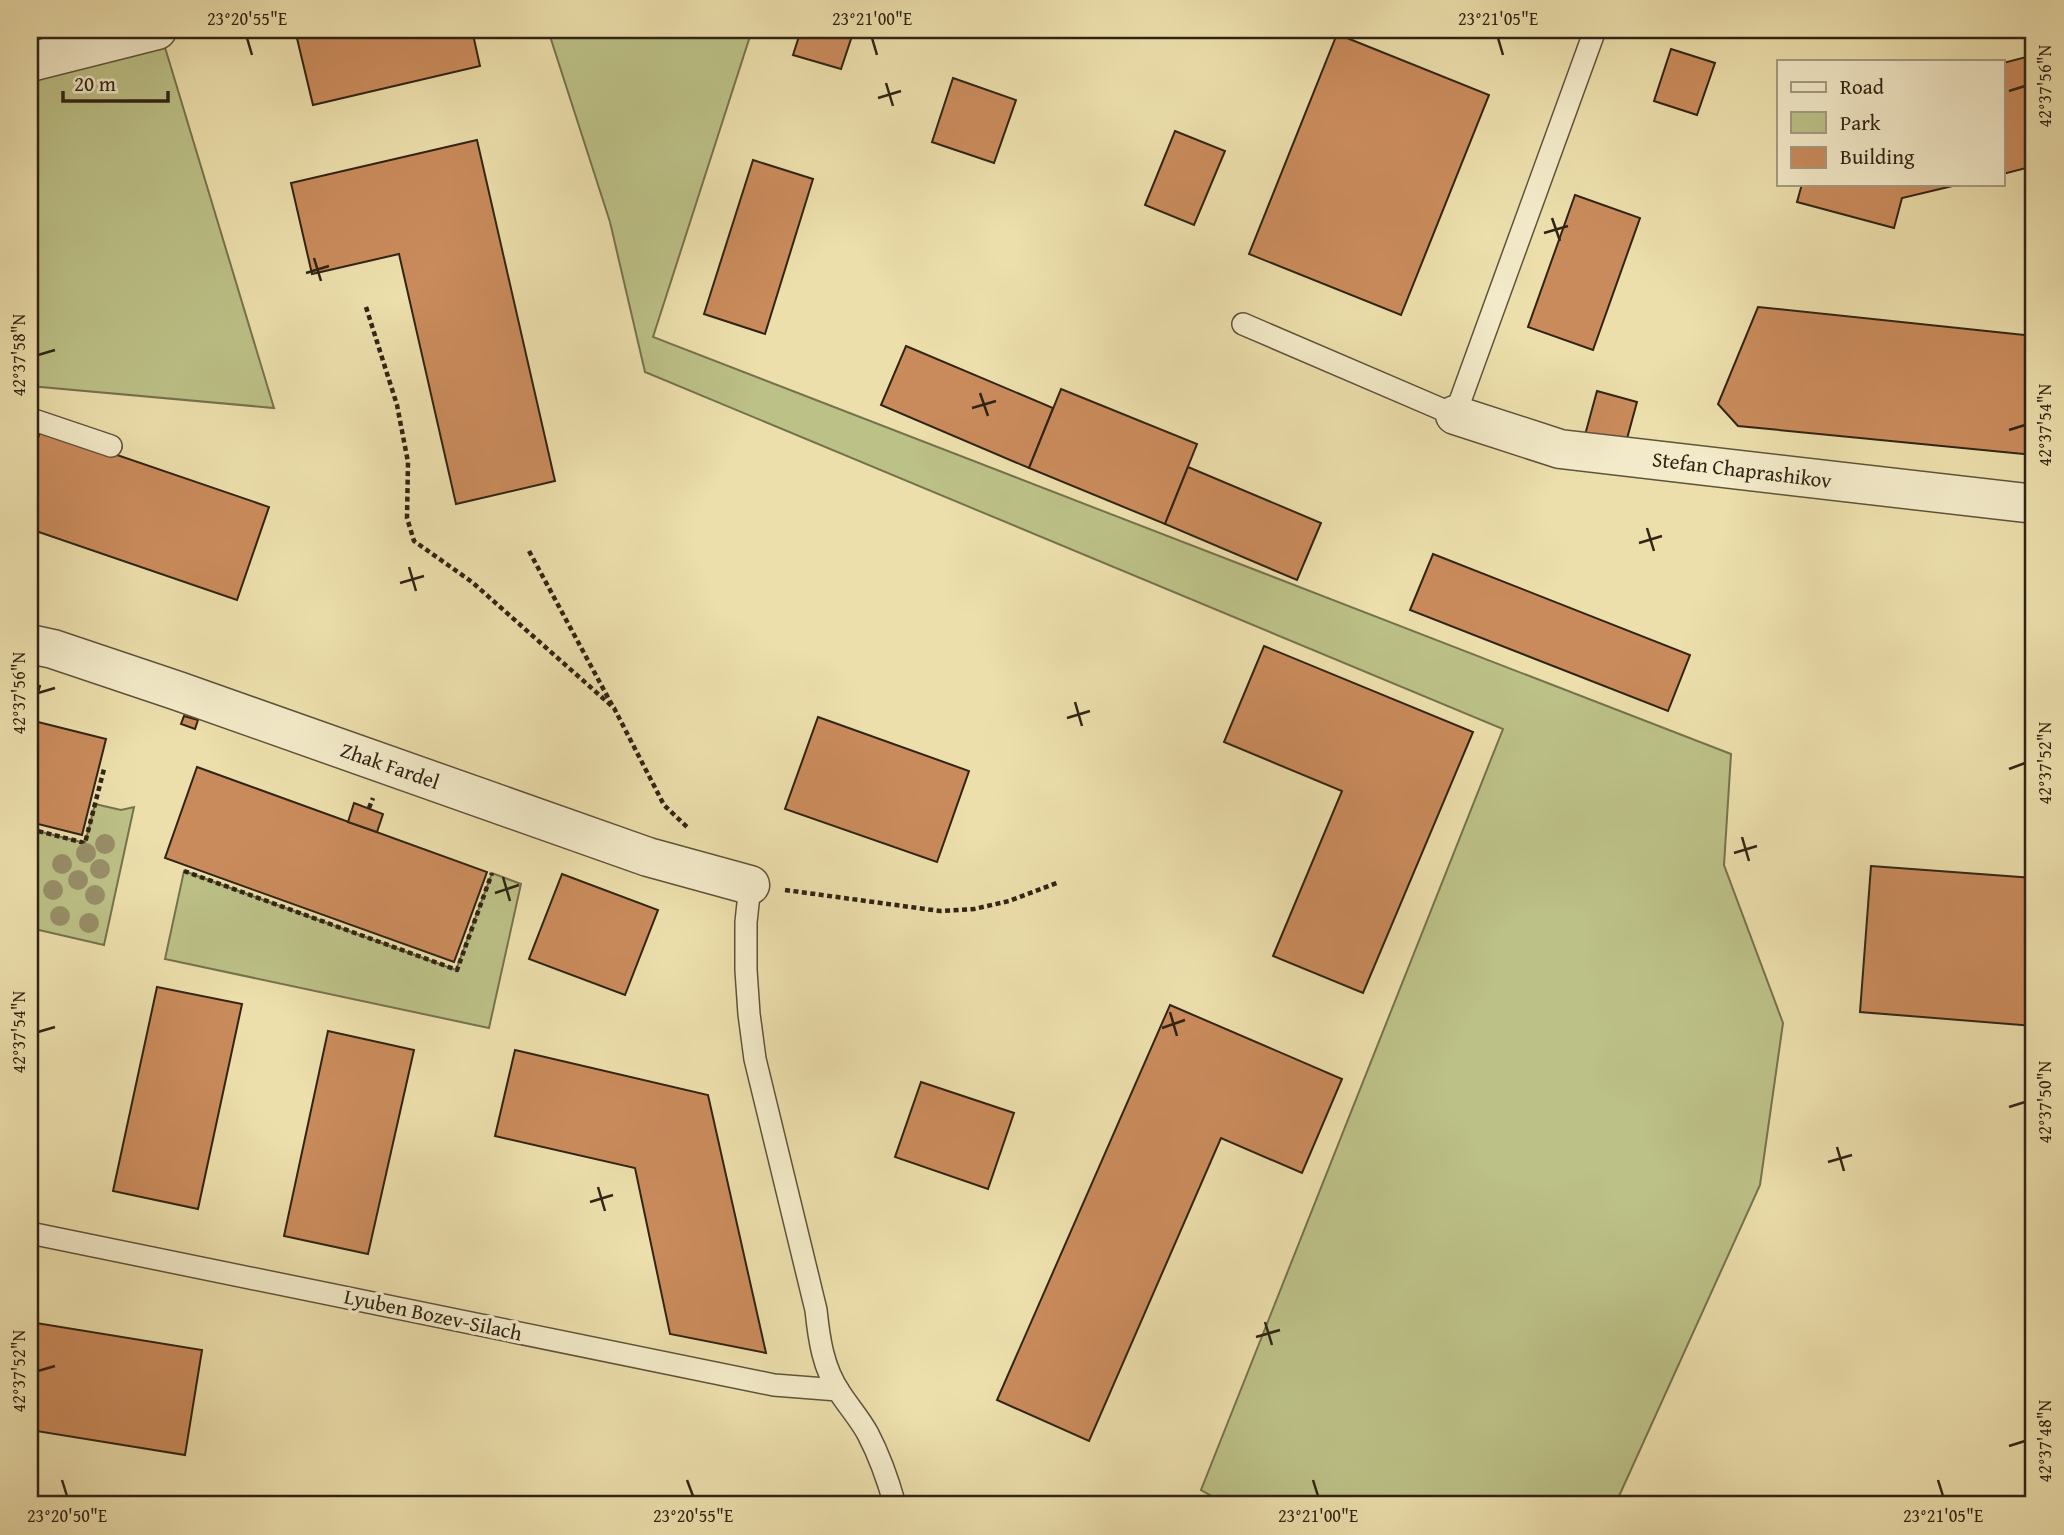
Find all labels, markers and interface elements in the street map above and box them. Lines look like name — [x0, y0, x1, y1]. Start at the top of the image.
text: 23°20'55"E — [207, 5, 287, 32]
text: 23°21'00"E — [832, 5, 912, 32]
text: 23°21'05"E — [1458, 5, 1538, 32]
text: 42°37'56"N — [2031, 44, 2058, 127]
scale bar — [63, 60, 168, 104]
legend — [1777, 60, 2004, 186]
text: 20 m — [74, 68, 116, 99]
text: Road — [1840, 71, 1885, 102]
text: Park — [1840, 107, 1881, 138]
text: Building — [1840, 141, 1915, 172]
text: 42°37'58"N — [5, 313, 32, 396]
text: 42°37'54"N — [2031, 383, 2058, 466]
street label: Stefan Chaprashikov — [1651, 443, 1834, 496]
text: 42°37'56"N — [5, 651, 32, 734]
text: 42°37'52"N — [2031, 721, 2058, 804]
street label: Zhak Fardel — [336, 734, 444, 797]
text: 42°37'54"N — [5, 990, 32, 1073]
text: 42°37'50"N — [2031, 1060, 2058, 1143]
street label: Lyuben Bozev-Silach — [341, 1281, 525, 1349]
text: 42°37'52"N — [5, 1329, 32, 1412]
text: 42°37'48"N — [2031, 1399, 2058, 1482]
text: 23°20'50"E — [27, 1502, 107, 1529]
text: 23°20'55"E — [653, 1502, 733, 1529]
text: 23°21'00"E — [1278, 1502, 1358, 1529]
text: 23°21'05"E — [1903, 1502, 1983, 1529]

